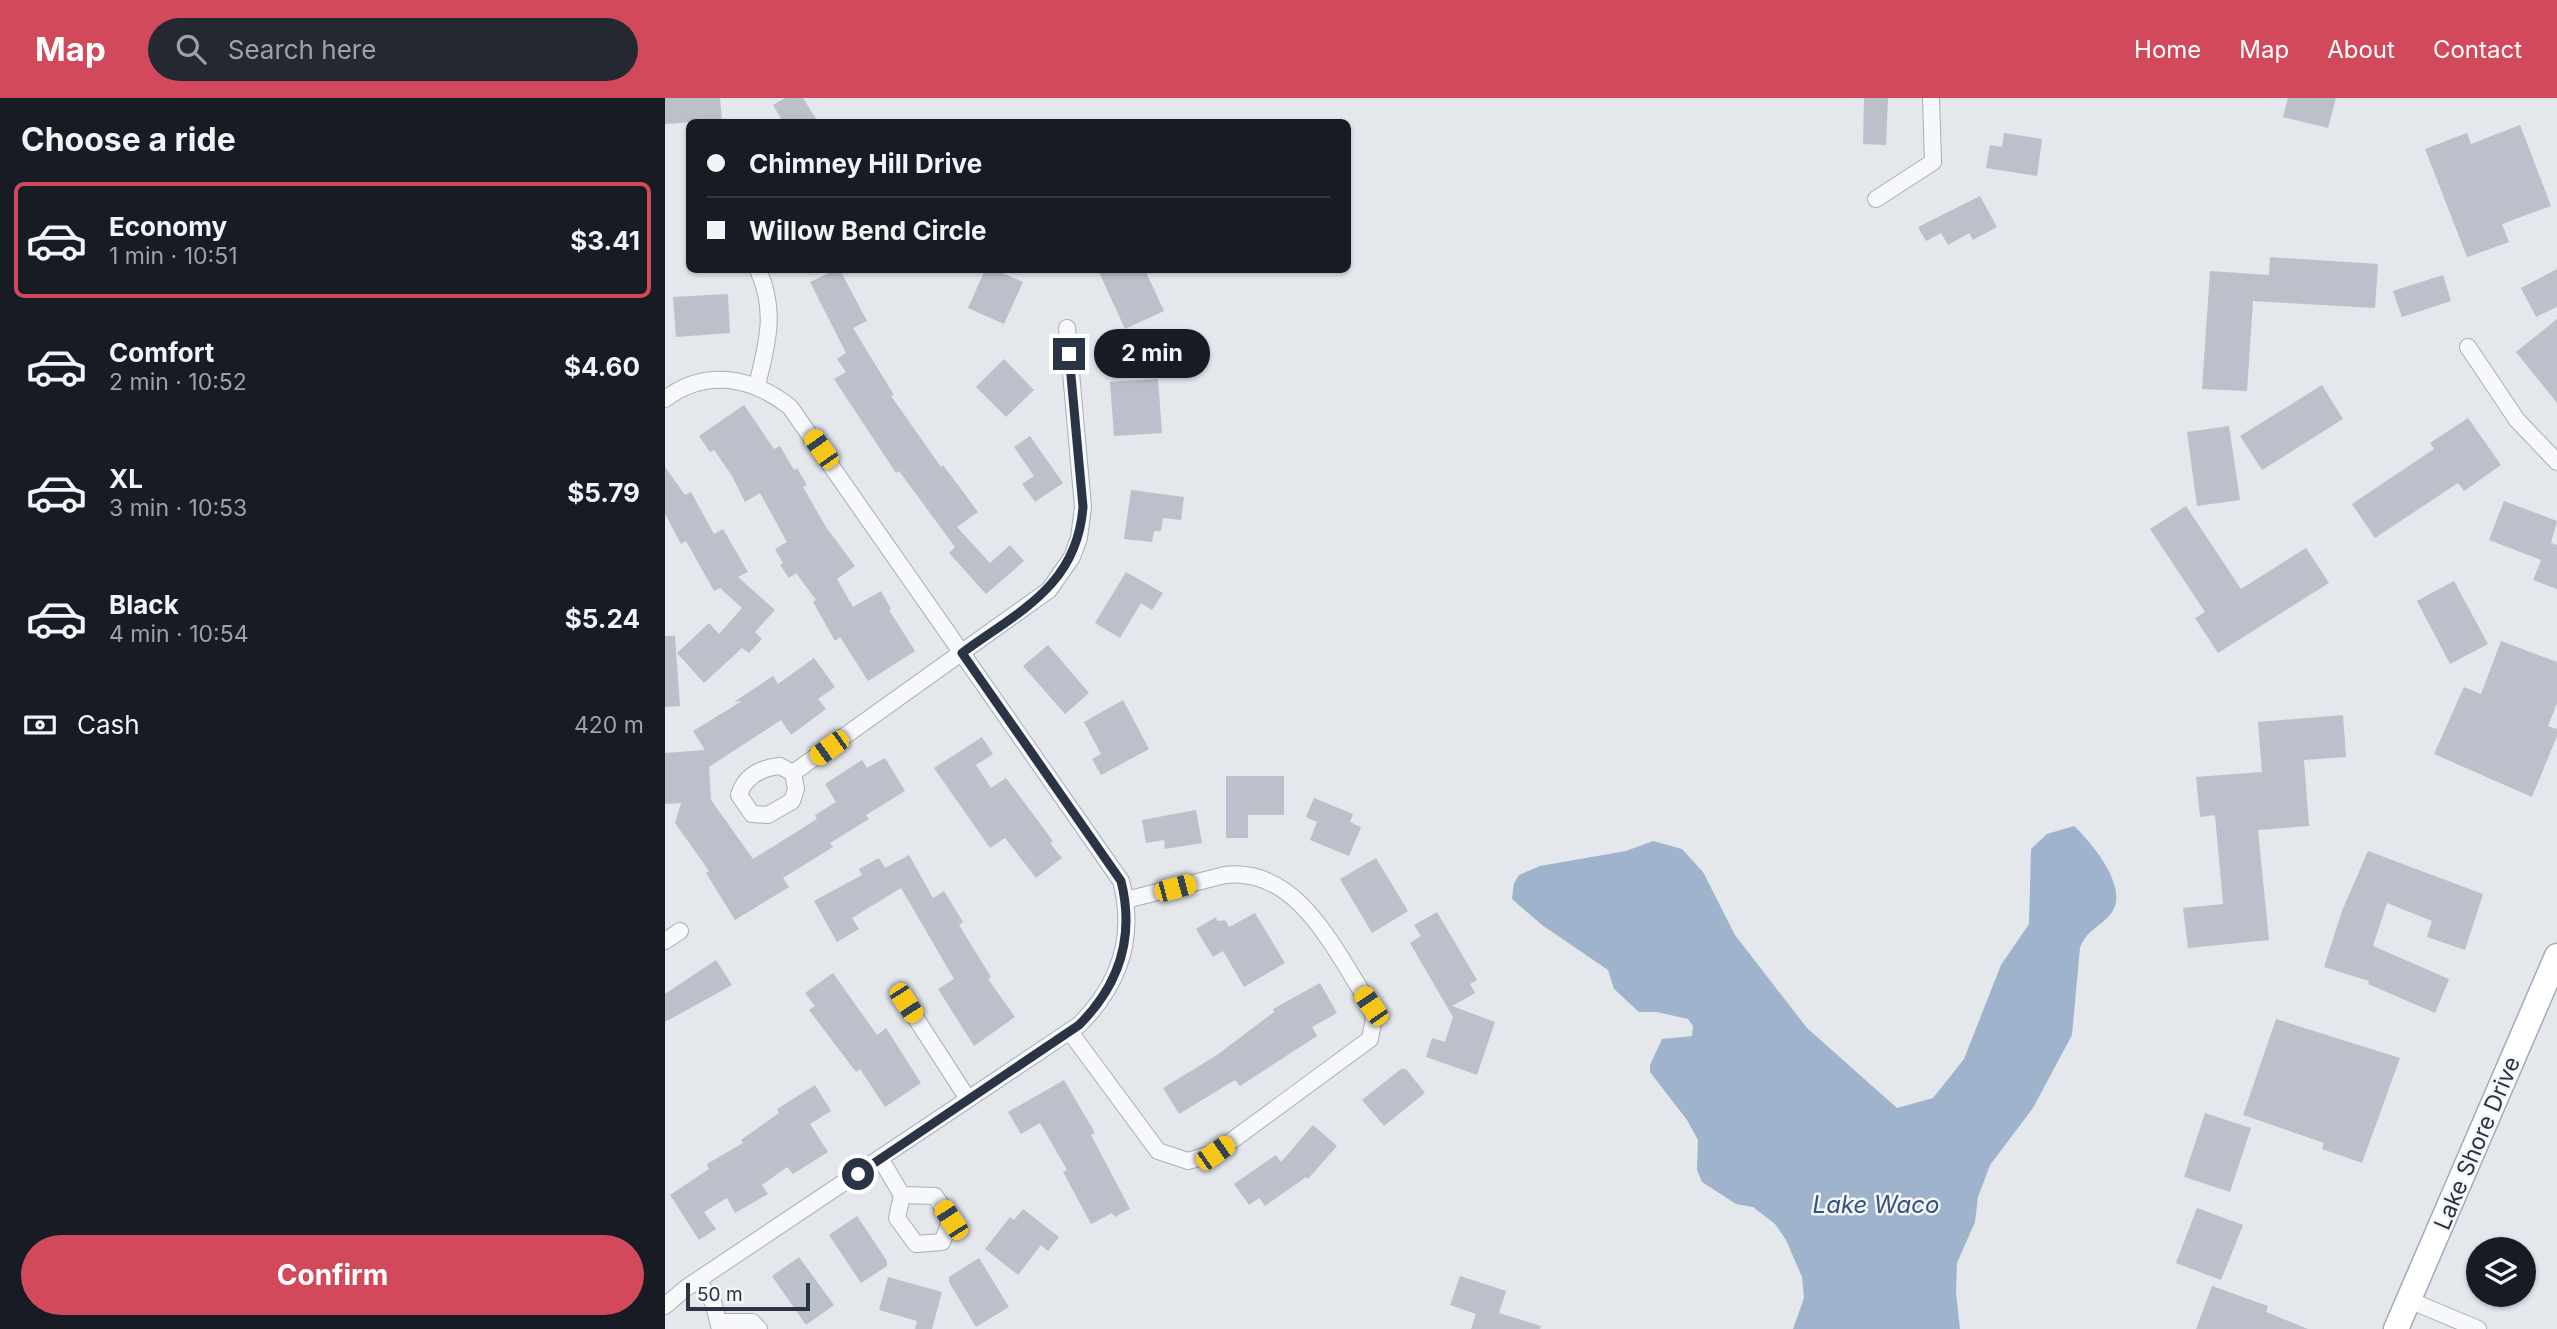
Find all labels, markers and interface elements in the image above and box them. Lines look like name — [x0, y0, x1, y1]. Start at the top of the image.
search box — [148, 18, 638, 81]
text: Map — [35, 29, 106, 69]
icon: search — [172, 30, 210, 68]
text: Search here — [228, 34, 376, 65]
text: Home — [2134, 35, 2201, 64]
text: Map — [2239, 35, 2289, 64]
text: About — [2327, 35, 2395, 64]
text: Contact — [2433, 35, 2522, 64]
text: Choose a ride — [21, 120, 236, 159]
text: Chimney Hill Drive — [749, 148, 982, 179]
icon: car — [25, 209, 88, 272]
text: Economy — [109, 211, 227, 242]
text: Willow Bend Circle — [749, 215, 986, 246]
text: $3.41 — [570, 225, 640, 256]
text: 1 min · 10:51 — [109, 242, 238, 270]
callout: 2 min — [1093, 330, 1209, 378]
icon: car — [25, 335, 88, 398]
text: Comfort — [109, 337, 214, 368]
route end — [1053, 338, 1085, 370]
text: 2 min — [1121, 339, 1183, 367]
text: $4.60 — [564, 351, 640, 382]
text: 2 min · 10:52 — [109, 368, 247, 396]
car — [801, 426, 842, 472]
icon: car — [25, 461, 88, 524]
text: XL — [109, 463, 143, 494]
text: $5.79 — [567, 477, 640, 508]
text: 3 min · 10:53 — [109, 494, 247, 522]
icon: car — [25, 587, 88, 650]
text: Black — [109, 589, 179, 620]
text: $5.24 — [565, 603, 640, 634]
text: 4 min · 10:54 — [109, 620, 249, 648]
icon: cash — [21, 706, 59, 744]
text: Cash — [77, 709, 140, 740]
text: 420 m — [574, 711, 644, 739]
car — [806, 727, 853, 769]
car — [1152, 872, 1199, 904]
car — [886, 980, 927, 1026]
car — [1351, 983, 1392, 1029]
street label: Lake Shore Drive — [2428, 1052, 2526, 1234]
car — [1192, 1132, 1239, 1174]
route start — [842, 1158, 874, 1190]
water label: Lake Waco — [1813, 1190, 1939, 1219]
car — [931, 1197, 972, 1243]
button: Confirm — [21, 1235, 644, 1315]
map controls — [2466, 1237, 2536, 1307]
button: layers — [2466, 1237, 2536, 1307]
scale bar — [686, 1280, 810, 1312]
text: 50 m — [697, 1283, 743, 1306]

